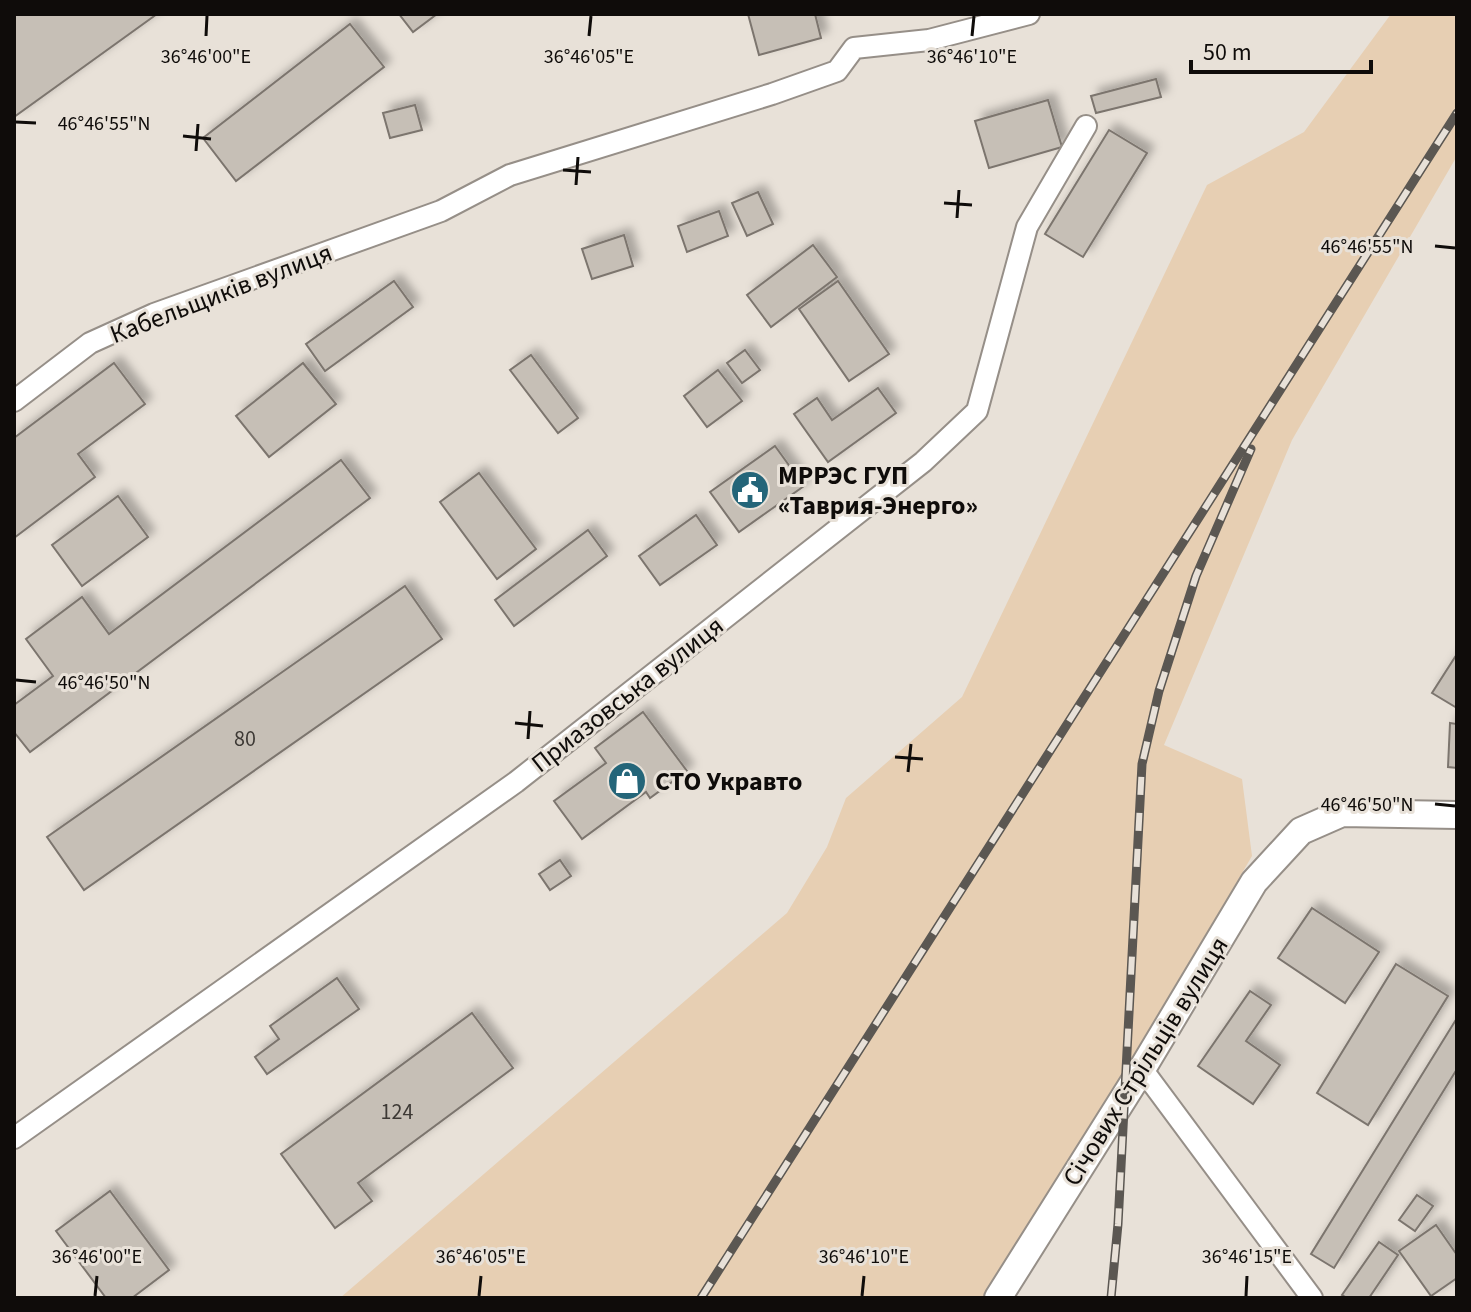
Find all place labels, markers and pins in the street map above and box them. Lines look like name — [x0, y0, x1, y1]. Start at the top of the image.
place label: МРРЭС ГУП «Таврия-Энерго» — [778, 457, 978, 524]
public building icon: МРРЭС ГУП «Таврия-Энерго» — [729, 469, 771, 511]
shop icon: СТО Укравто — [606, 760, 648, 802]
place label: СТО Укравто — [655, 763, 802, 800]

